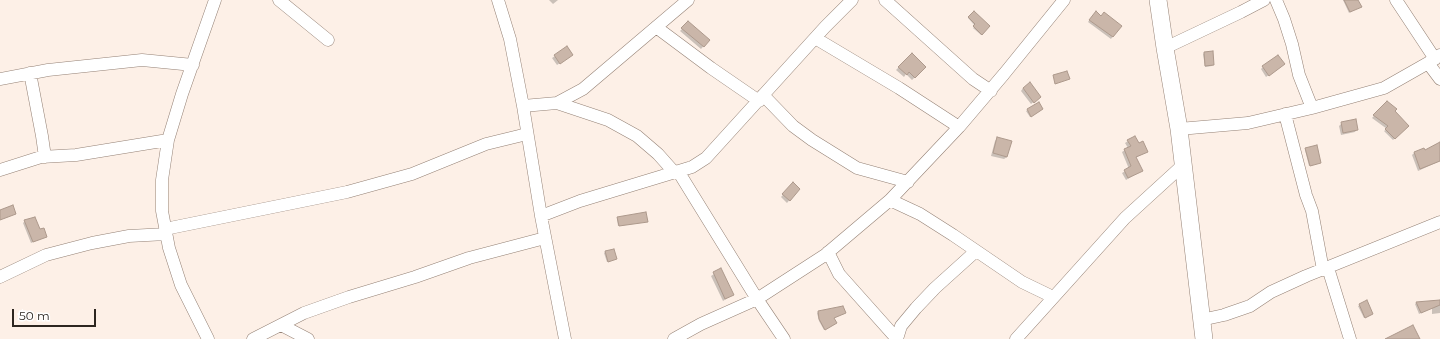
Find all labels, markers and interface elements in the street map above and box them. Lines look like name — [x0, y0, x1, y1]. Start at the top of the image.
scale bar — [14, 301, 98, 327]
text: 50 m — [19, 308, 50, 323]

